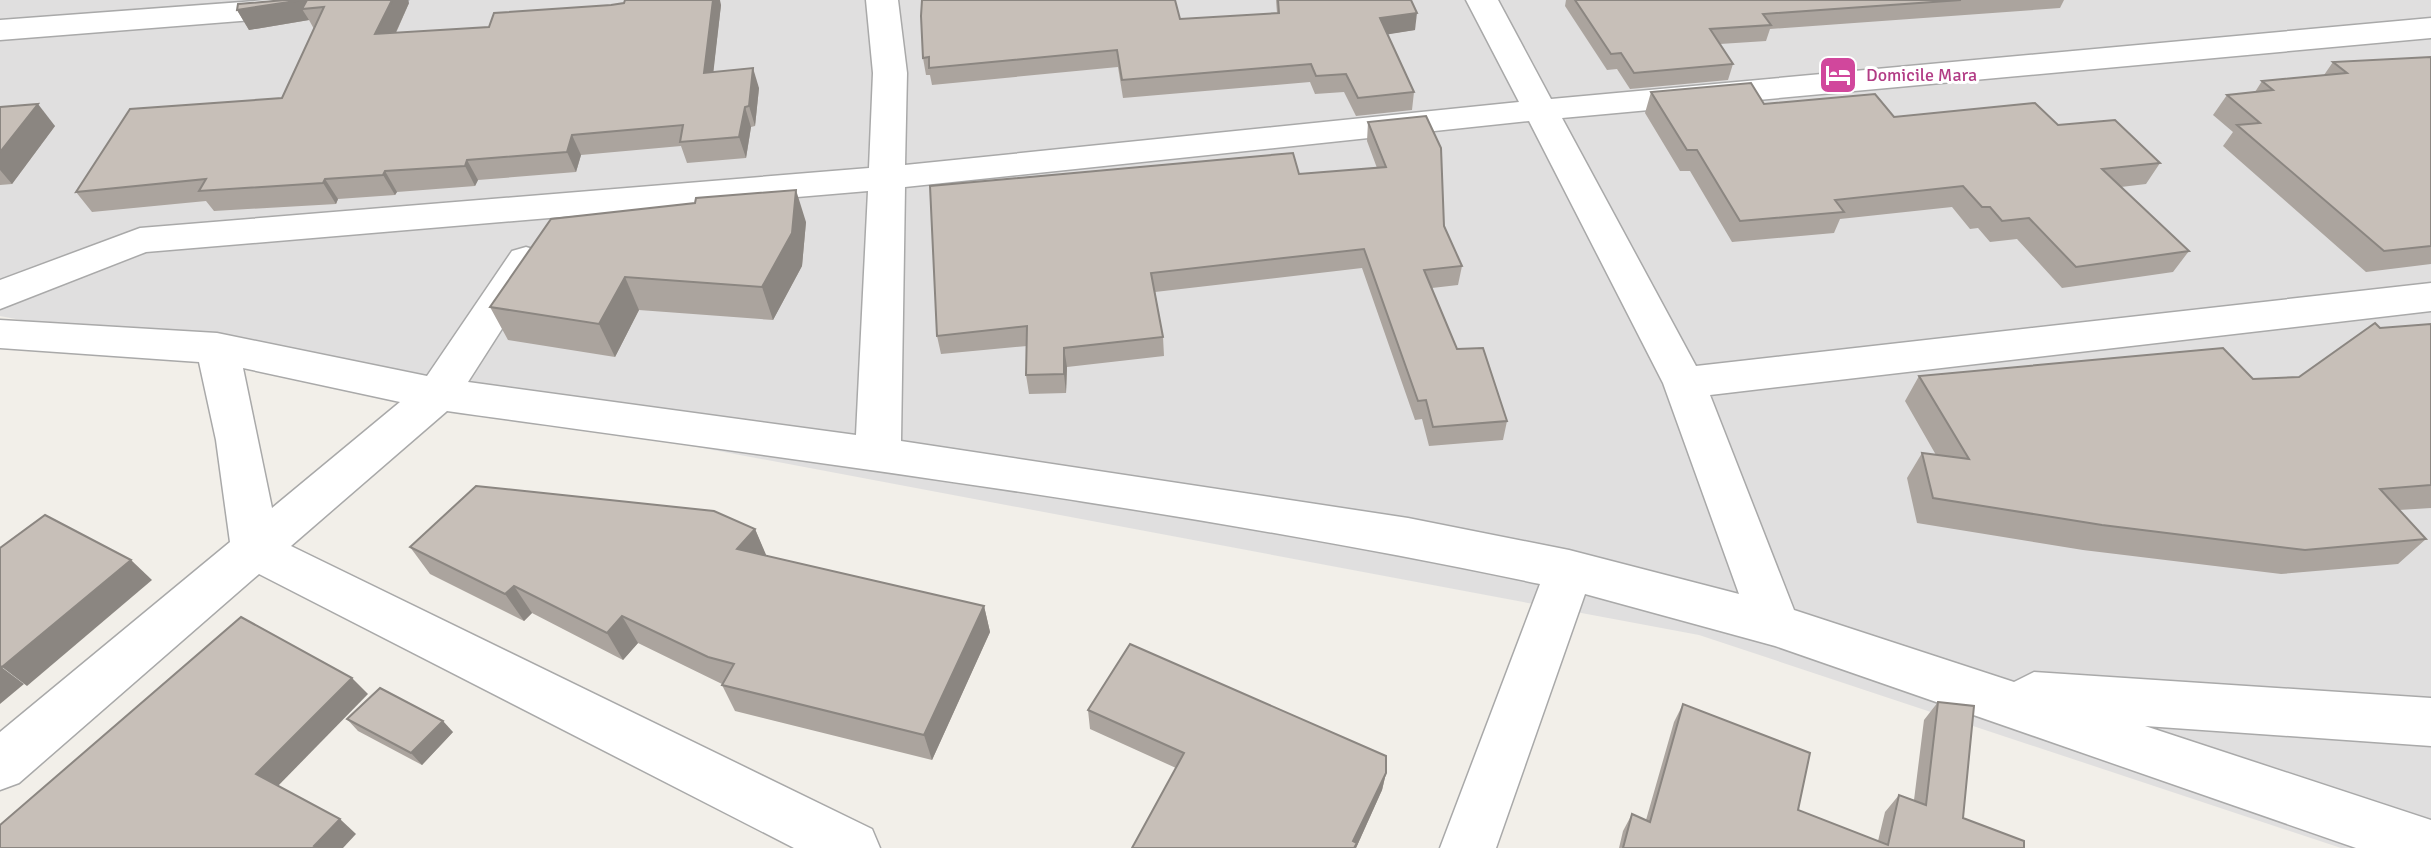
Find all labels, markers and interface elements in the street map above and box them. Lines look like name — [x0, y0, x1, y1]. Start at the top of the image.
hotel icon: Domicile Mara — [1817, 54, 1859, 96]
place label: Domicile Mara — [1866, 64, 1977, 86]

